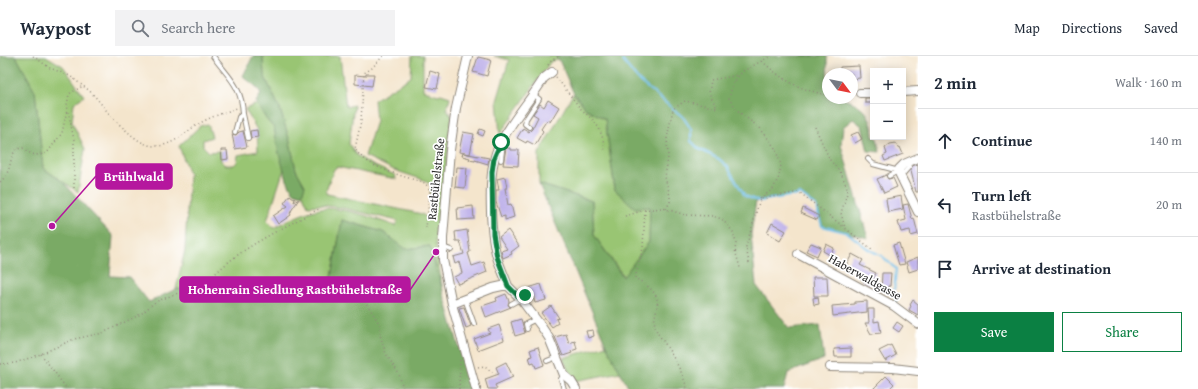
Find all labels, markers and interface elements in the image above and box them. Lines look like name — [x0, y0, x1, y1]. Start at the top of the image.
search box — [115, 10, 395, 46]
text: Waypost — [20, 14, 91, 42]
icon: search — [129, 17, 151, 39]
text: Search here — [161, 17, 235, 38]
text: Map — [1014, 18, 1040, 38]
text: Directions — [1062, 18, 1122, 38]
text: Saved — [1144, 18, 1178, 38]
north arrow — [822, 68, 858, 104]
map controls — [870, 68, 906, 140]
button: + — [870, 68, 906, 104]
text: 2 min — [934, 70, 976, 95]
text: Walk · 160 m — [1115, 73, 1182, 92]
button: − — [870, 104, 906, 140]
icon: ahead — [934, 130, 956, 152]
text: Continue — [972, 130, 1033, 151]
text: 140 m — [1150, 131, 1182, 150]
route start — [492, 133, 510, 151]
street label: Rastbühelstraße — [423, 137, 448, 221]
callout: Brühlwald — [96, 164, 172, 189]
text: Brühlwald — [104, 167, 165, 186]
text: Turn left — [972, 185, 1031, 206]
icon: left — [934, 194, 956, 216]
text: 20 m — [1156, 195, 1182, 214]
text: Rastbühelstraße — [972, 206, 1061, 225]
street label: Haberwaldgasse — [826, 249, 905, 304]
icon: arrive — [934, 258, 956, 280]
text: Arrive at destination — [972, 258, 1111, 279]
callout: Hohenrain Siedlung Rastbühelstraße — [180, 277, 410, 302]
text: Hohenrain Siedlung Rastbühelstraße — [188, 280, 402, 299]
route end — [516, 286, 534, 304]
button: Save — [934, 312, 1054, 352]
button: Share — [1062, 312, 1182, 352]

